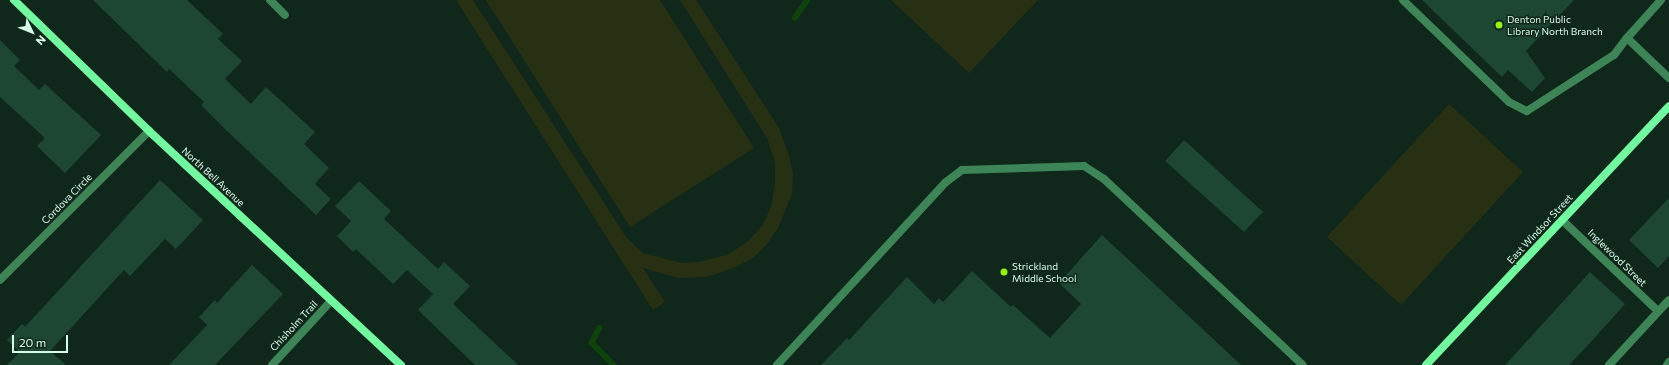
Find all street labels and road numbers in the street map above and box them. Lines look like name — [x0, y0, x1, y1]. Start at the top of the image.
street label: North Bell Avenue — [179, 145, 247, 209]
street label: Cordova Circle — [39, 171, 95, 227]
street label: East Windsor Street — [1505, 192, 1575, 266]
street label: Inglewood Street — [1585, 227, 1649, 289]
street label: Chisholm Trail — [268, 298, 320, 354]

